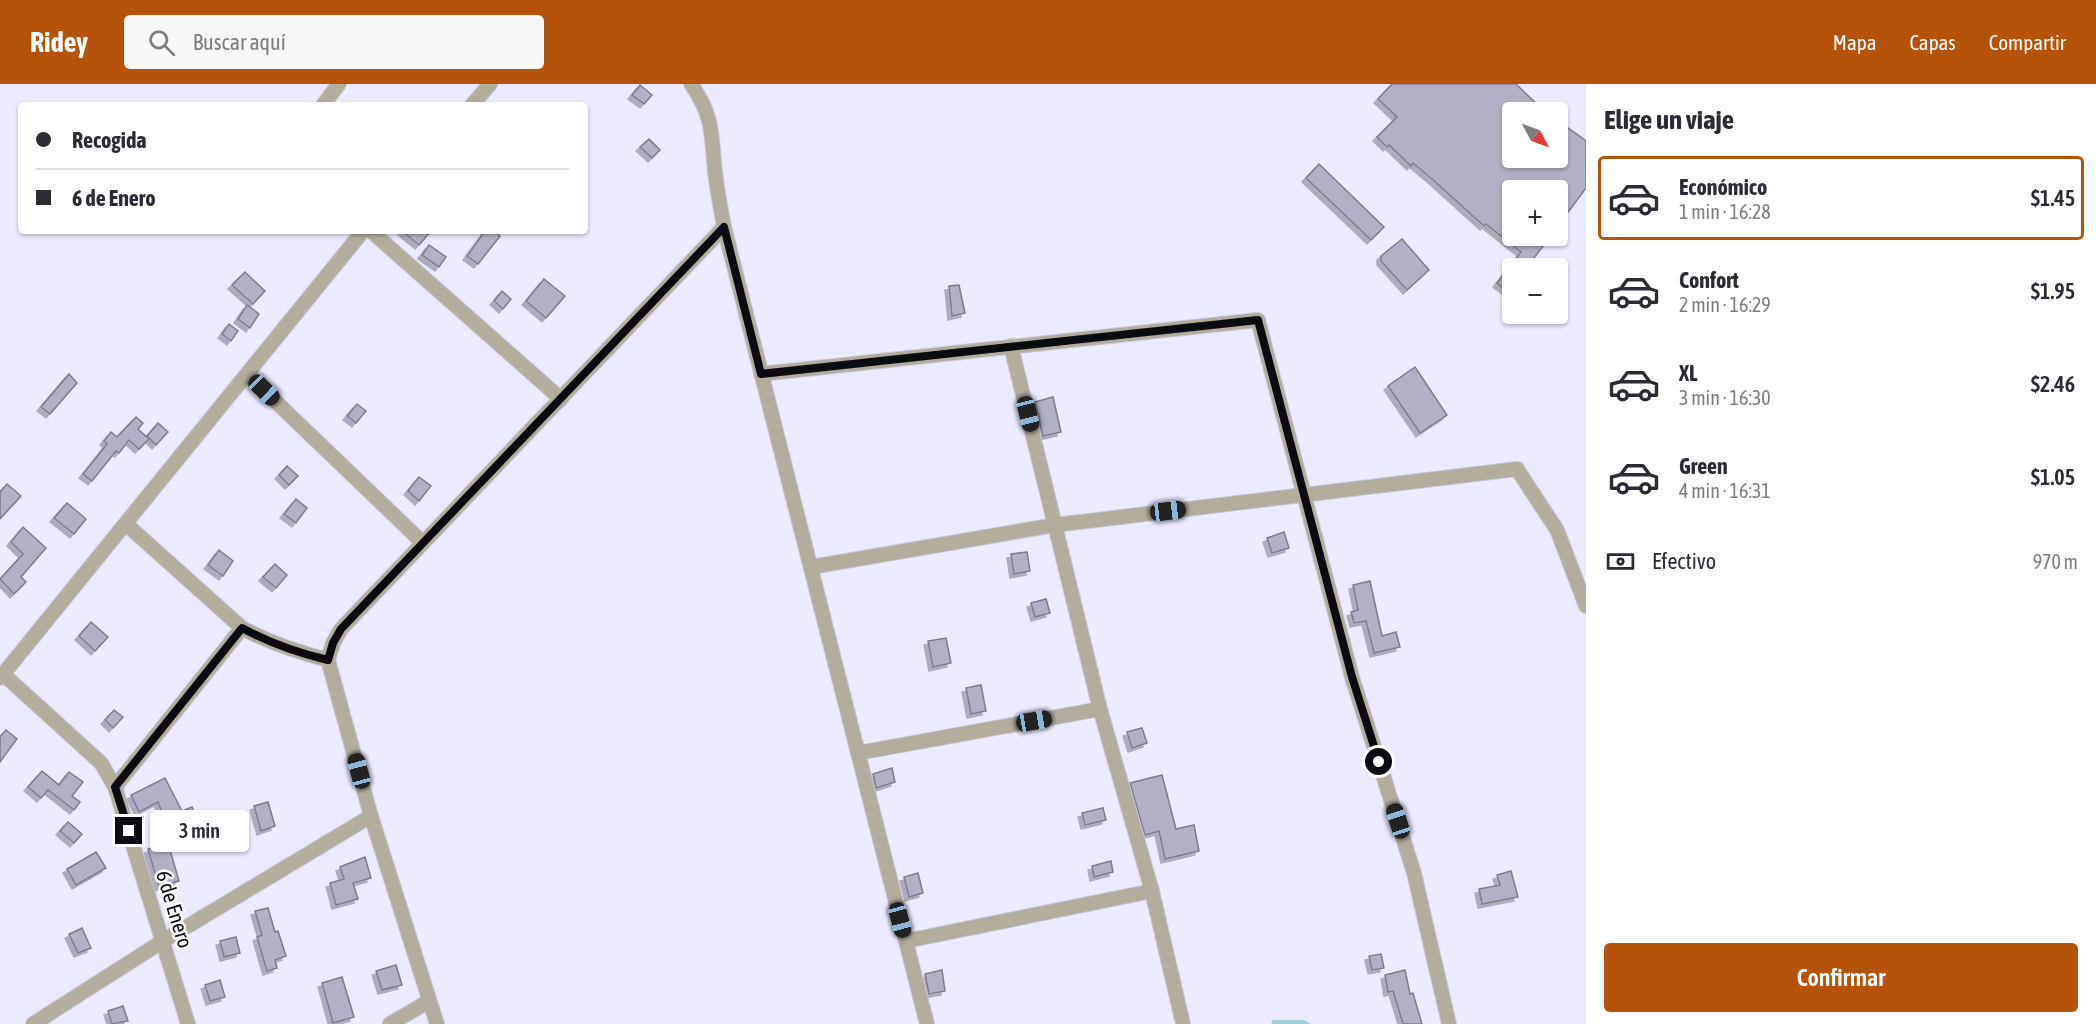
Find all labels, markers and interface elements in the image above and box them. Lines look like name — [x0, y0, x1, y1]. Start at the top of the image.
search box — [124, 15, 544, 69]
text: Ridey — [30, 26, 88, 58]
icon: search — [145, 26, 178, 59]
text: Buscar aquí — [193, 29, 286, 55]
text: Mapa — [1833, 30, 1876, 54]
text: Capas — [1909, 30, 1956, 54]
text: Compartir — [1989, 30, 2066, 54]
north arrow — [1502, 102, 1568, 168]
map controls — [1502, 102, 1568, 324]
text: Elige un viaje — [1604, 104, 1734, 135]
text: Recogida — [72, 127, 147, 153]
icon: car — [1607, 171, 1661, 225]
text: Económico — [1679, 174, 1767, 200]
button: + — [1502, 180, 1568, 246]
text: 6 de Enero — [72, 185, 156, 211]
text: $1.45 — [2031, 185, 2075, 211]
text: 1 min · 16:28 — [1679, 200, 1771, 223]
button: − — [1502, 258, 1568, 324]
icon: car — [1607, 264, 1661, 318]
text: Confort — [1679, 267, 1739, 293]
text: $1.95 — [2031, 278, 2075, 304]
text: 2 min · 16:29 — [1679, 293, 1771, 316]
icon: car — [1607, 357, 1661, 411]
text: XL — [1679, 360, 1697, 386]
car — [245, 371, 283, 409]
text: $2.46 — [2031, 371, 2075, 397]
text: 3 min · 16:30 — [1679, 386, 1771, 409]
car — [1015, 394, 1041, 434]
icon: car — [1607, 450, 1661, 504]
text: Green — [1679, 453, 1728, 479]
text: $1.05 — [2031, 464, 2075, 490]
text: 4 min · 16:31 — [1679, 479, 1771, 502]
car — [1149, 500, 1187, 522]
icon: cash — [1604, 545, 1637, 578]
text: Efectivo — [1652, 548, 1716, 574]
text: 970 m — [2033, 550, 2078, 573]
car — [1015, 709, 1053, 733]
route start — [1365, 748, 1392, 775]
car — [346, 751, 372, 791]
car — [1384, 801, 1412, 841]
callout: 3 min — [150, 810, 249, 852]
route end — [115, 817, 142, 844]
text: 3 min — [179, 819, 220, 842]
street label: 6 de Enero — [152, 867, 198, 951]
car — [887, 900, 913, 940]
button: Confirmar — [1604, 943, 2078, 1012]

